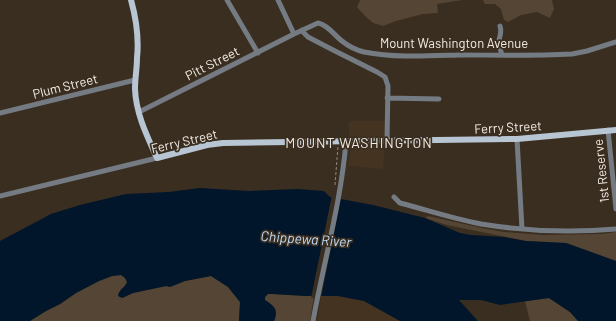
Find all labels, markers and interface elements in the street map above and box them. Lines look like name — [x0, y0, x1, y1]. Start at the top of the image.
street label: Mount Washington Avenue — [380, 35, 528, 51]
street label: Pitt Street — [182, 43, 242, 83]
street label: Plum Street — [31, 70, 99, 102]
street label: Ferry Street — [474, 117, 542, 137]
street label: Ferry Street — [149, 126, 219, 156]
district label: MOUNT WASHINGTON — [285, 134, 433, 151]
street label: 1st Reserve — [590, 138, 612, 204]
water label: Chippewa River — [260, 227, 353, 250]

